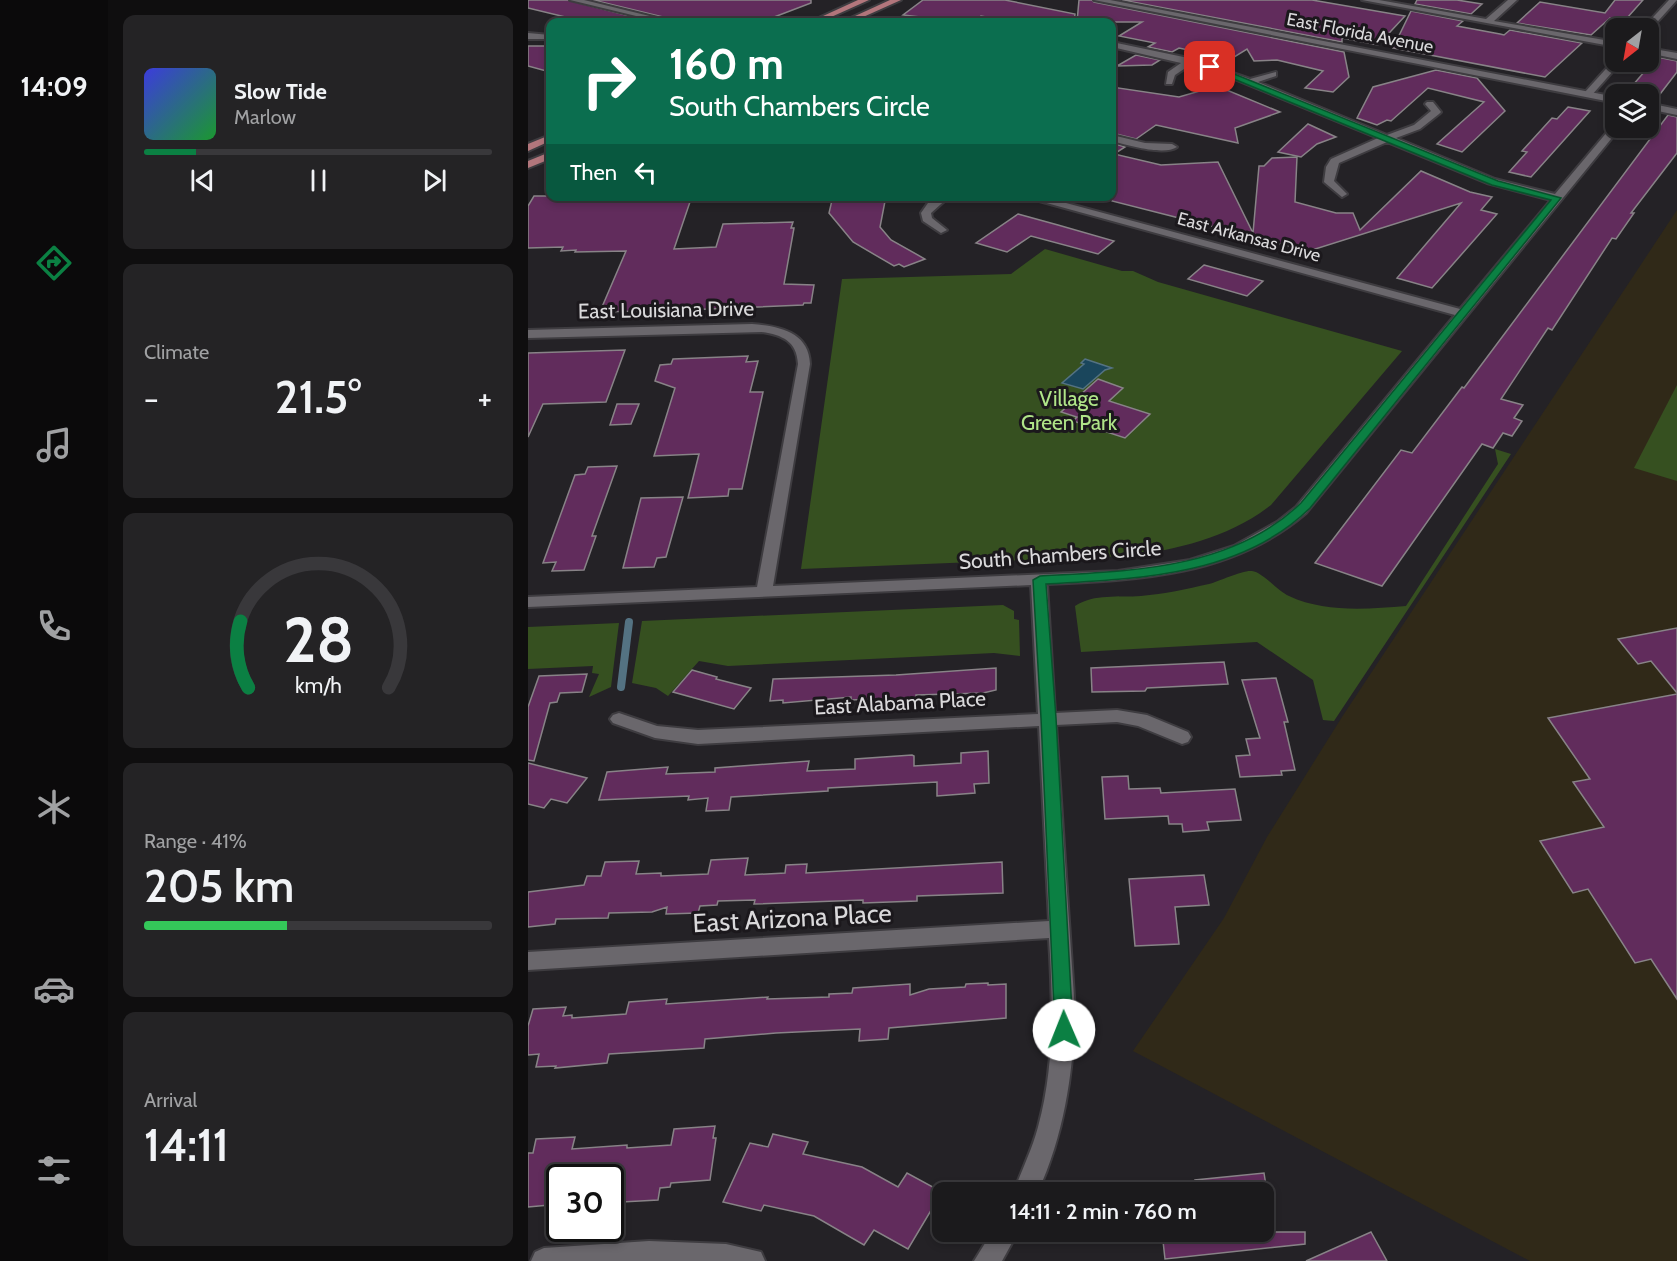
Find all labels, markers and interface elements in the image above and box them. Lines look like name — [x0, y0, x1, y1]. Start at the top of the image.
street label: East Florida Avenue — [1285, 8, 1435, 58]
north arrow — [1605, 18, 1659, 72]
map controls — [1605, 18, 1659, 138]
text: 160 m — [669, 38, 784, 90]
pin — [1184, 41, 1235, 92]
icon: right — [570, 42, 648, 120]
icon: arrive — [1193, 50, 1226, 83]
text: 14:09 — [21, 70, 87, 103]
text: Slow Tide — [234, 78, 327, 105]
button: layers — [1605, 84, 1659, 138]
text: South Chambers Circle — [669, 90, 930, 123]
text: Marlow — [234, 105, 296, 129]
icon: left — [629, 156, 662, 189]
text: Then — [570, 159, 617, 186]
icon: previous — [186, 164, 219, 197]
icon: pause — [302, 164, 335, 197]
icon: next — [418, 164, 451, 197]
street label: East Arkansas Drive — [1175, 207, 1323, 267]
icon: directions — [33, 242, 75, 284]
street label: East Louisiana Drive — [578, 295, 755, 324]
text: Climate — [144, 340, 209, 364]
text: 21.5° — [275, 370, 361, 424]
text: − — [144, 378, 159, 418]
text: + — [477, 378, 492, 418]
park label: Village Green Park — [1021, 386, 1118, 435]
icon: music — [33, 424, 75, 466]
street label: South Chambers Circle — [958, 535, 1162, 574]
text: 28 — [283, 602, 353, 678]
icon: phone — [33, 605, 75, 647]
text: km/h — [295, 672, 341, 698]
street label: East Alabama Place — [813, 686, 987, 719]
icon: climate — [33, 786, 75, 828]
text: Range · 41% — [144, 829, 247, 853]
text: 205 km — [144, 859, 294, 913]
street label: East Arizona Place — [692, 897, 892, 939]
icon: car — [33, 968, 75, 1010]
position arrow — [1032, 998, 1096, 1062]
text: Arrival — [144, 1088, 197, 1112]
text: 14:11 — [144, 1118, 229, 1172]
icon: filters — [33, 1149, 75, 1191]
speed limit sign: 30 — [546, 1164, 624, 1242]
text: 14:11 · 2 min · 760 m — [1009, 1198, 1197, 1225]

